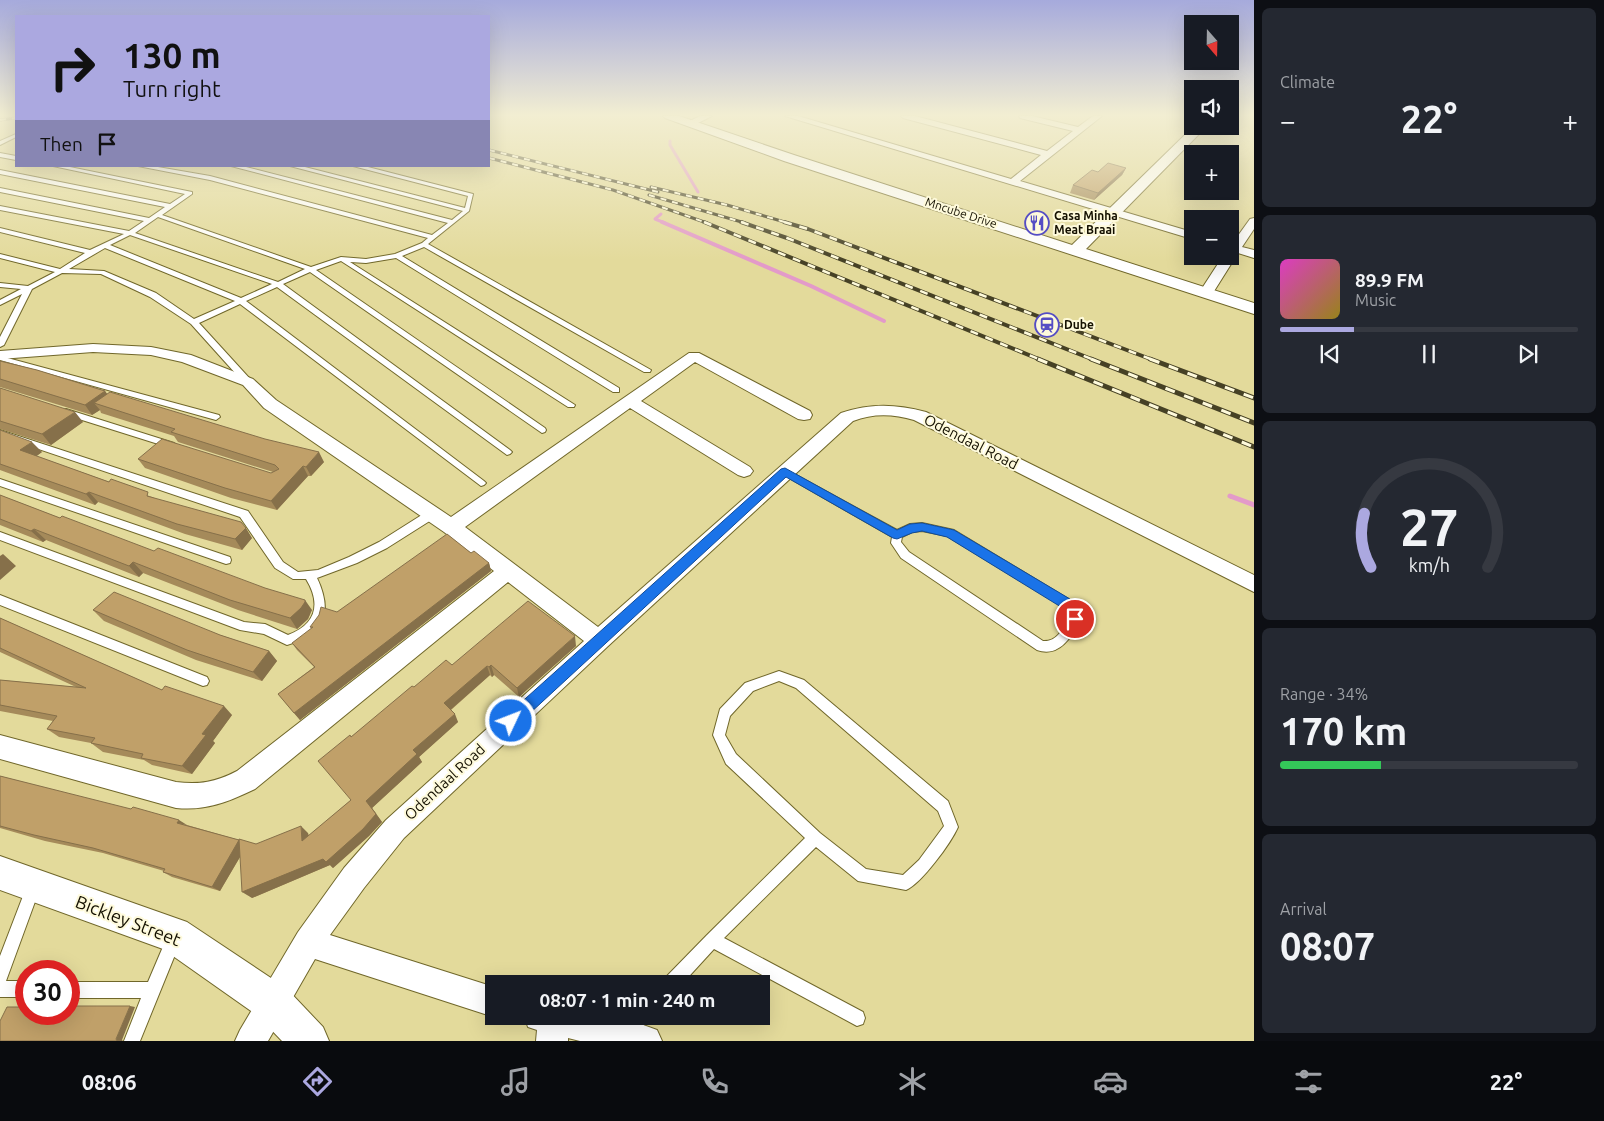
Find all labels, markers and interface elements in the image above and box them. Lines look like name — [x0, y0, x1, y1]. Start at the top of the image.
north arrow — [1184, 15, 1239, 70]
map controls — [1184, 15, 1239, 265]
icon: right — [40, 35, 105, 100]
text: 130 m — [123, 35, 221, 75]
text: Climate — [1280, 73, 1335, 91]
text: Turn right — [123, 76, 221, 101]
button: sound — [1184, 80, 1239, 135]
text: 22° — [1401, 98, 1457, 140]
text: − — [1280, 105, 1296, 136]
text: + — [1562, 105, 1578, 136]
icon: arrive — [93, 130, 121, 158]
text: Then — [40, 133, 83, 155]
button: + — [1184, 145, 1239, 200]
street label: Mncube Drive — [924, 195, 999, 230]
place label: Casa Minha Meat Braai — [1054, 209, 1118, 236]
restaurant icon: Casa Minha Meat Braai — [1024, 210, 1050, 236]
button: − — [1184, 210, 1239, 265]
text: 89.9 FM — [1355, 269, 1424, 291]
text: Music — [1355, 291, 1396, 309]
station icon: Dube — [1034, 312, 1060, 338]
place label: Dube — [1064, 318, 1094, 331]
icon: previous — [1316, 340, 1344, 368]
icon: pause — [1415, 340, 1443, 368]
icon: next — [1514, 340, 1542, 368]
street label: Odendaal Road — [921, 411, 1021, 473]
text: 27 — [1400, 498, 1458, 556]
text: km/h — [1408, 555, 1450, 575]
pin — [1054, 598, 1096, 640]
icon: arrive — [1061, 605, 1089, 633]
text: Range · 34% — [1280, 685, 1368, 703]
position arrow — [484, 694, 536, 746]
text: 170 km — [1280, 710, 1407, 752]
street label: Odendaal Road — [401, 740, 488, 823]
street label: Bickley Street — [73, 891, 184, 949]
text: Arrival — [1280, 900, 1327, 918]
text: 08:07 — [1280, 925, 1375, 967]
speed limit sign: 30 — [15, 960, 80, 1025]
text: 08:07 · 1 min · 240 m — [540, 989, 715, 1011]
icon: directions — [300, 1064, 335, 1099]
icon: music — [498, 1064, 533, 1099]
icon: phone — [697, 1064, 732, 1099]
icon: climate — [895, 1064, 930, 1099]
icon: car — [1093, 1064, 1128, 1099]
icon: filters — [1291, 1064, 1326, 1099]
text: 08:06 — [82, 1069, 137, 1094]
text: 22° — [1490, 1069, 1522, 1094]

